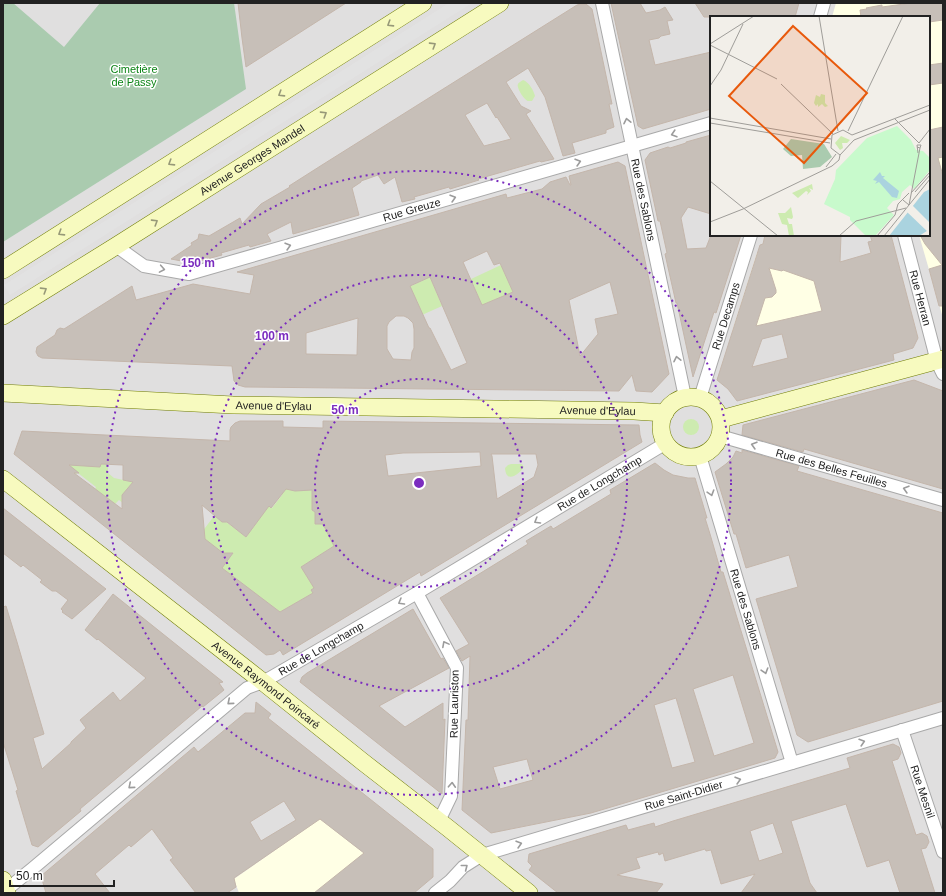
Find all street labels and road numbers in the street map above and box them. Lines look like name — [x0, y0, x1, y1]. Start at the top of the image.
street label: Avenue Georges Mandel — [198, 122, 307, 197]
street label: Rue des Sablons — [629, 157, 658, 242]
street label: Rue Greuze — [382, 196, 442, 224]
street label: Rue Herran — [907, 269, 933, 327]
street label: Rue Decamps — [710, 280, 742, 351]
street label: Avenue d'Eylau — [236, 399, 312, 412]
street label: Avenue d'Eylau — [560, 404, 636, 417]
street label: Rue des Belles Feuilles — [775, 446, 889, 490]
street label: Rue de Longchamp — [555, 453, 644, 513]
street label: Rue des Sablons — [728, 567, 764, 652]
street label: Rue de Longchamp — [276, 619, 365, 678]
street label: Avenue Raymond Poincaré — [210, 639, 322, 731]
street label: Rue Lauriston — [447, 670, 461, 738]
street label: Rue Mesnil — [908, 764, 937, 820]
street label: Rue Saint-Didier — [643, 778, 724, 812]

